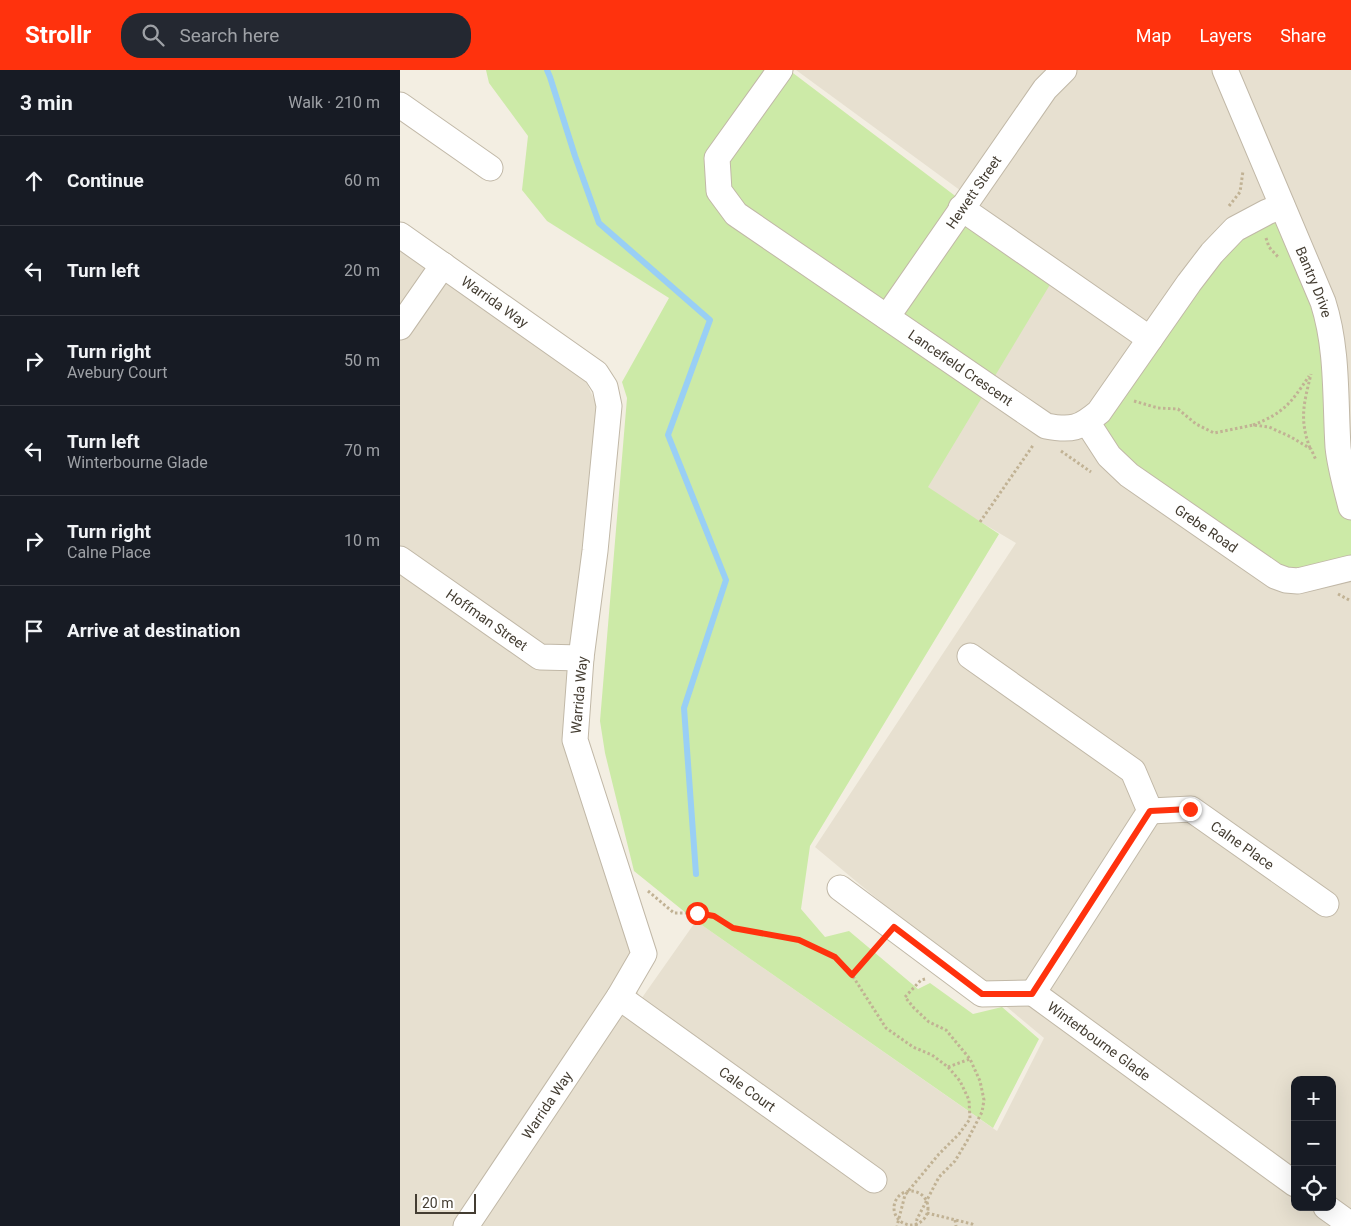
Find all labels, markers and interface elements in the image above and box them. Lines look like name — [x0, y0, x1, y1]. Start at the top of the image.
search box — [121, 13, 471, 58]
text: Strollr — [25, 21, 91, 49]
icon: search — [139, 21, 167, 49]
text: Search here — [179, 24, 279, 47]
text: Map — [1136, 25, 1171, 46]
text: Layers — [1199, 25, 1252, 46]
text: Share — [1280, 25, 1326, 46]
text: 3 min — [20, 91, 73, 115]
text: Walk · 210 m — [288, 93, 380, 112]
street label: Hewett Street — [943, 152, 1005, 232]
icon: ahead — [20, 167, 48, 195]
text: Continue — [67, 169, 144, 192]
text: 60 m — [344, 171, 380, 190]
street label: Bantry Drive — [1293, 244, 1335, 319]
icon: left — [20, 257, 48, 285]
text: Turn left — [67, 259, 140, 282]
text: 20 m — [344, 261, 380, 280]
street label: Warrida Way — [458, 273, 532, 331]
street label: Lancefield Crescent — [905, 326, 1016, 409]
text: Turn right — [67, 340, 151, 363]
icon: right — [20, 347, 48, 375]
text: 50 m — [344, 351, 380, 370]
text: Avebury Court — [67, 363, 168, 382]
text: Turn left — [67, 430, 140, 453]
icon: left — [20, 437, 48, 465]
text: 70 m — [344, 441, 380, 460]
text: Winterbourne Glade — [67, 453, 208, 472]
street label: Grebe Road — [1172, 501, 1241, 556]
text: Turn right — [67, 520, 151, 543]
icon: right — [20, 527, 48, 555]
text: 10 m — [344, 531, 380, 550]
text: Calne Place — [67, 543, 151, 562]
street label: Hoffman Street — [443, 586, 531, 654]
icon: arrive — [20, 617, 48, 645]
text: Arrive at destination — [67, 619, 240, 642]
street label: Warrida Way — [568, 655, 590, 735]
route end — [1179, 798, 1202, 821]
street label: Calne Place — [1208, 818, 1277, 873]
route start — [686, 902, 709, 925]
street label: Winterbourne Glade — [1045, 998, 1154, 1084]
street label: Cale Court — [716, 1063, 779, 1115]
street label: Warrida Way — [519, 1068, 576, 1142]
map controls — [1291, 1076, 1336, 1211]
button: + — [1291, 1076, 1336, 1121]
button: − — [1291, 1121, 1336, 1166]
button: locate — [1291, 1166, 1336, 1211]
scale bar — [415, 1191, 476, 1214]
text: 20 m — [422, 1195, 454, 1211]

